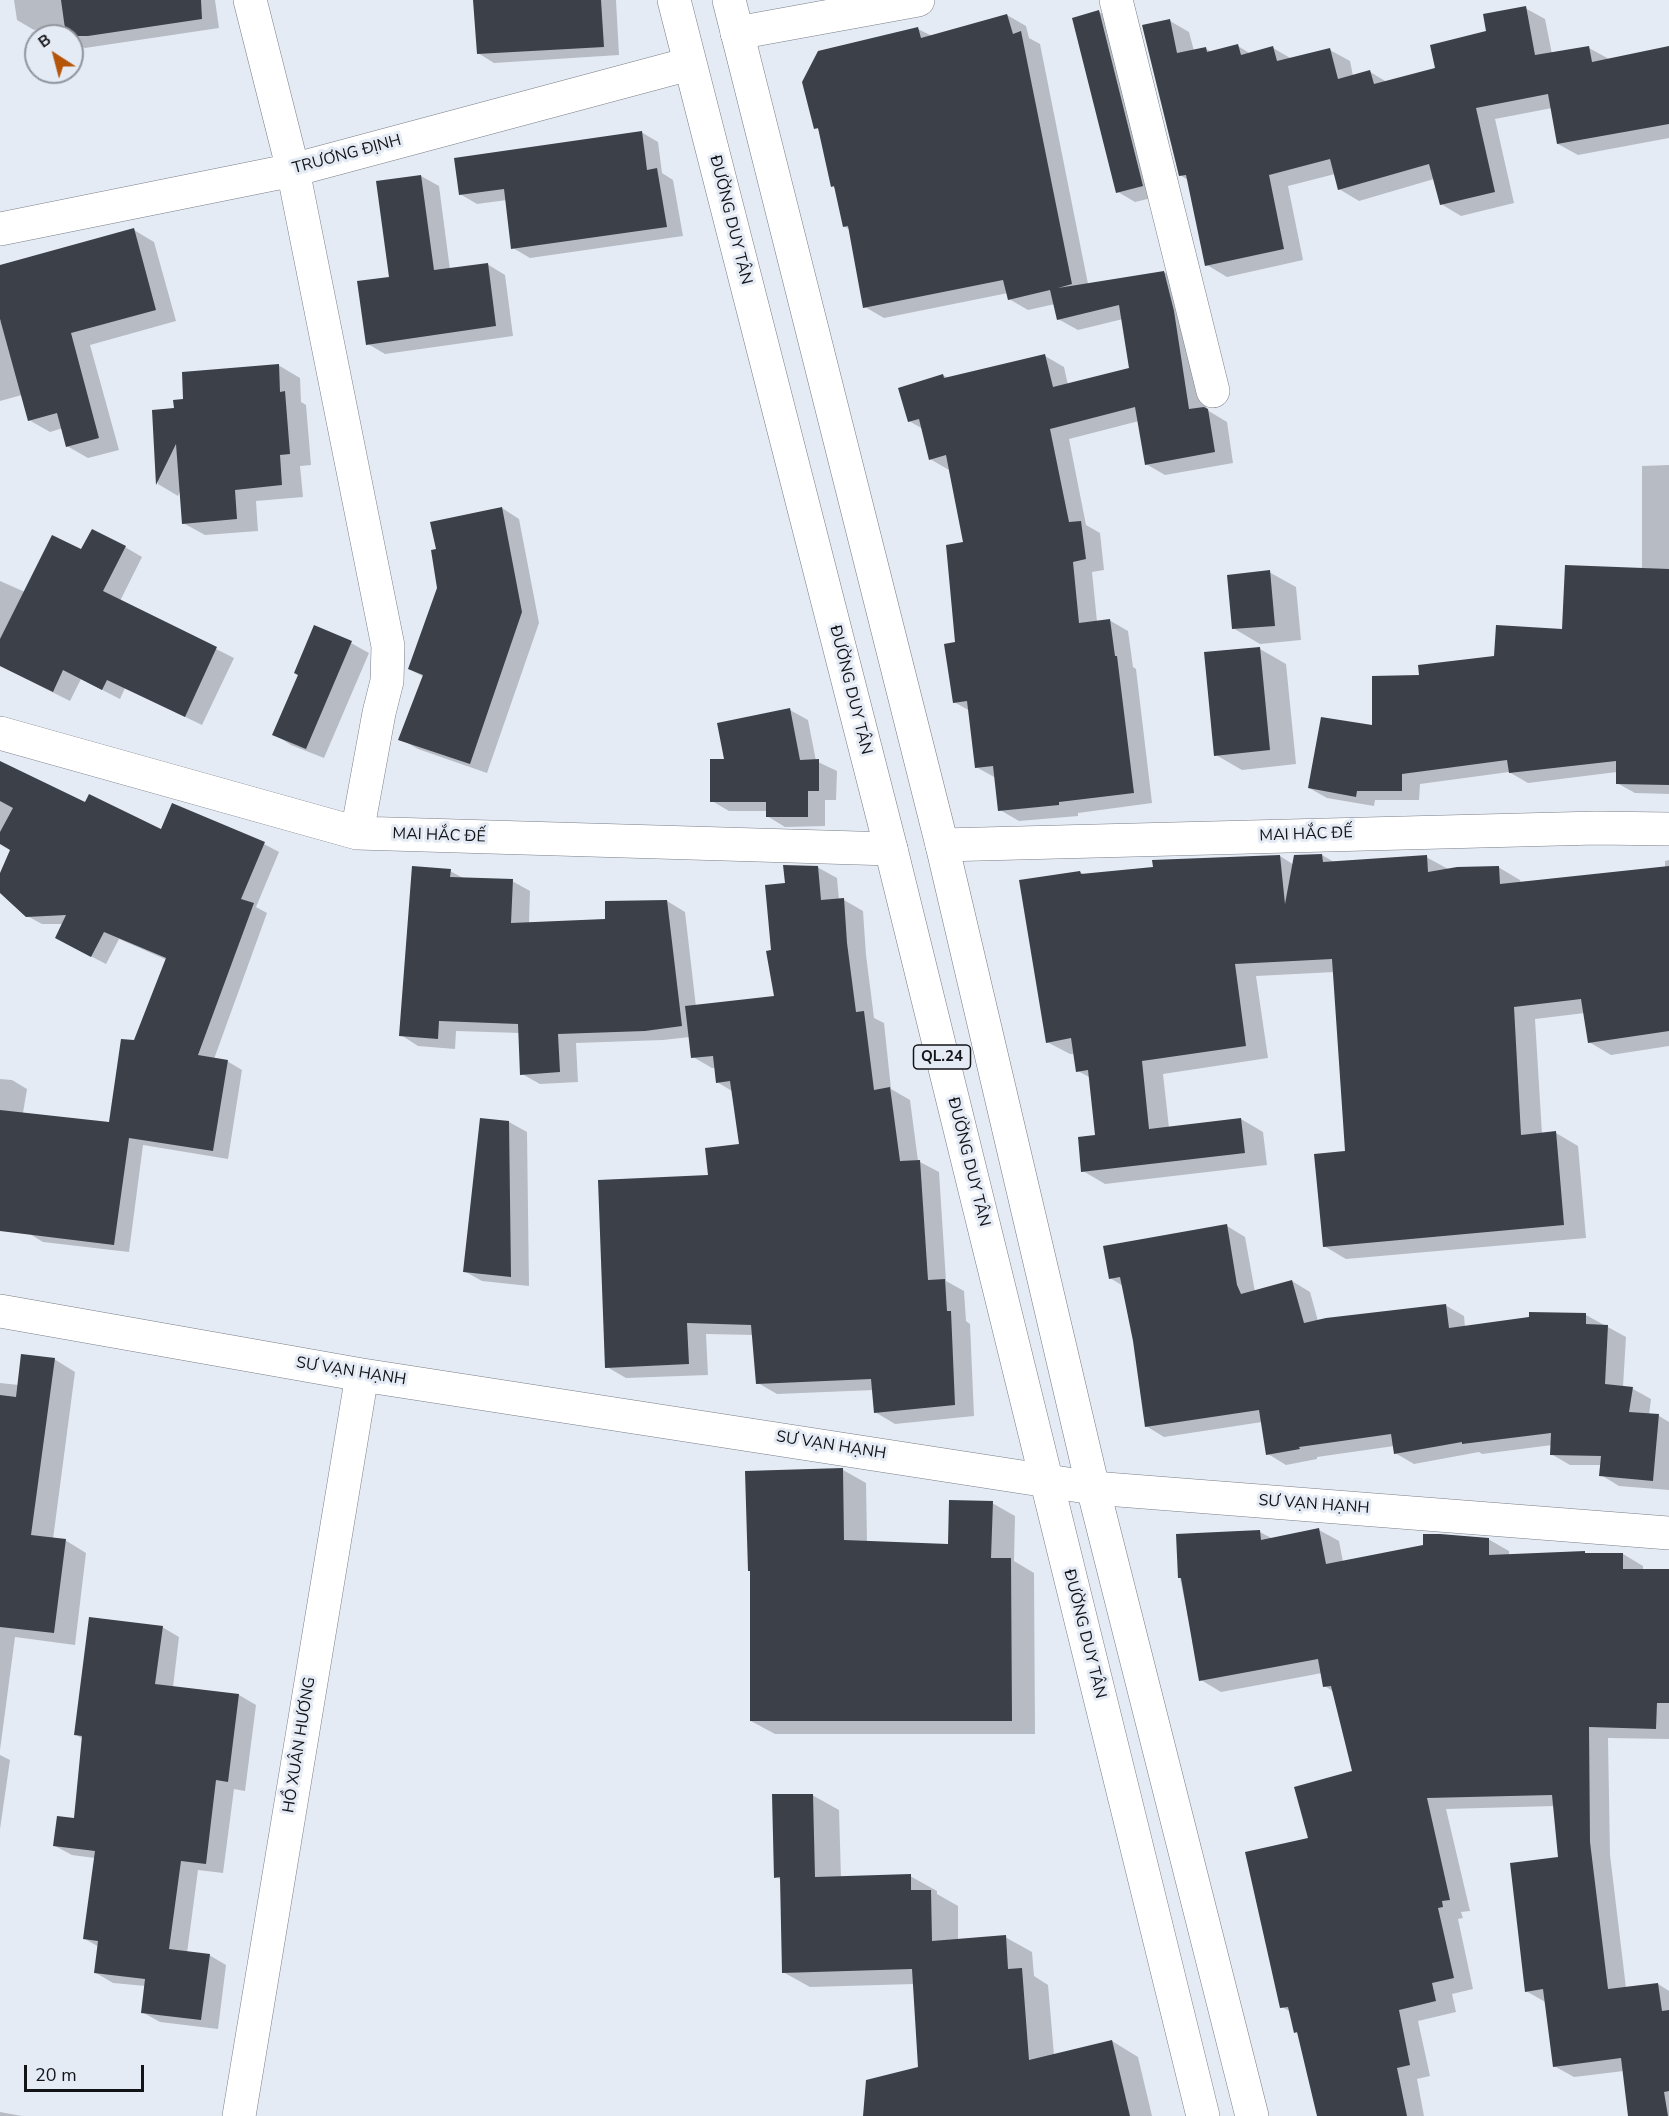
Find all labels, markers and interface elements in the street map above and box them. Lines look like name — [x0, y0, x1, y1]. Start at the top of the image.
north arrow — [24, 24, 84, 84]
text: B — [34, 29, 56, 53]
street label: TRƯƠNG ĐỊNH — [291, 131, 403, 179]
street label: ĐƯỜNG DUY TÂN — [705, 153, 755, 287]
street label: ĐƯỜNG DUY TÂN — [825, 623, 875, 757]
street label: MAI HẮC ĐẾ — [1259, 824, 1353, 846]
street label: MAI HẮC ĐẾ — [392, 825, 486, 847]
road number: QL.24 — [914, 1045, 970, 1069]
street label: ĐƯỜNG DUY TÂN — [943, 1095, 993, 1229]
street label: SƯ VẠN HẠNH — [295, 1354, 407, 1390]
street label: SƯ VẠN HẠNH — [775, 1428, 887, 1464]
street label: SƯ VẠN HẠNH — [1258, 1492, 1370, 1518]
street label: ĐƯỜNG DUY TÂN — [1059, 1567, 1109, 1701]
street label: HỒ XUÂN HƯƠNG — [280, 1676, 320, 1814]
scale bar — [27, 2053, 147, 2091]
text: 20 m — [35, 2063, 77, 2087]

